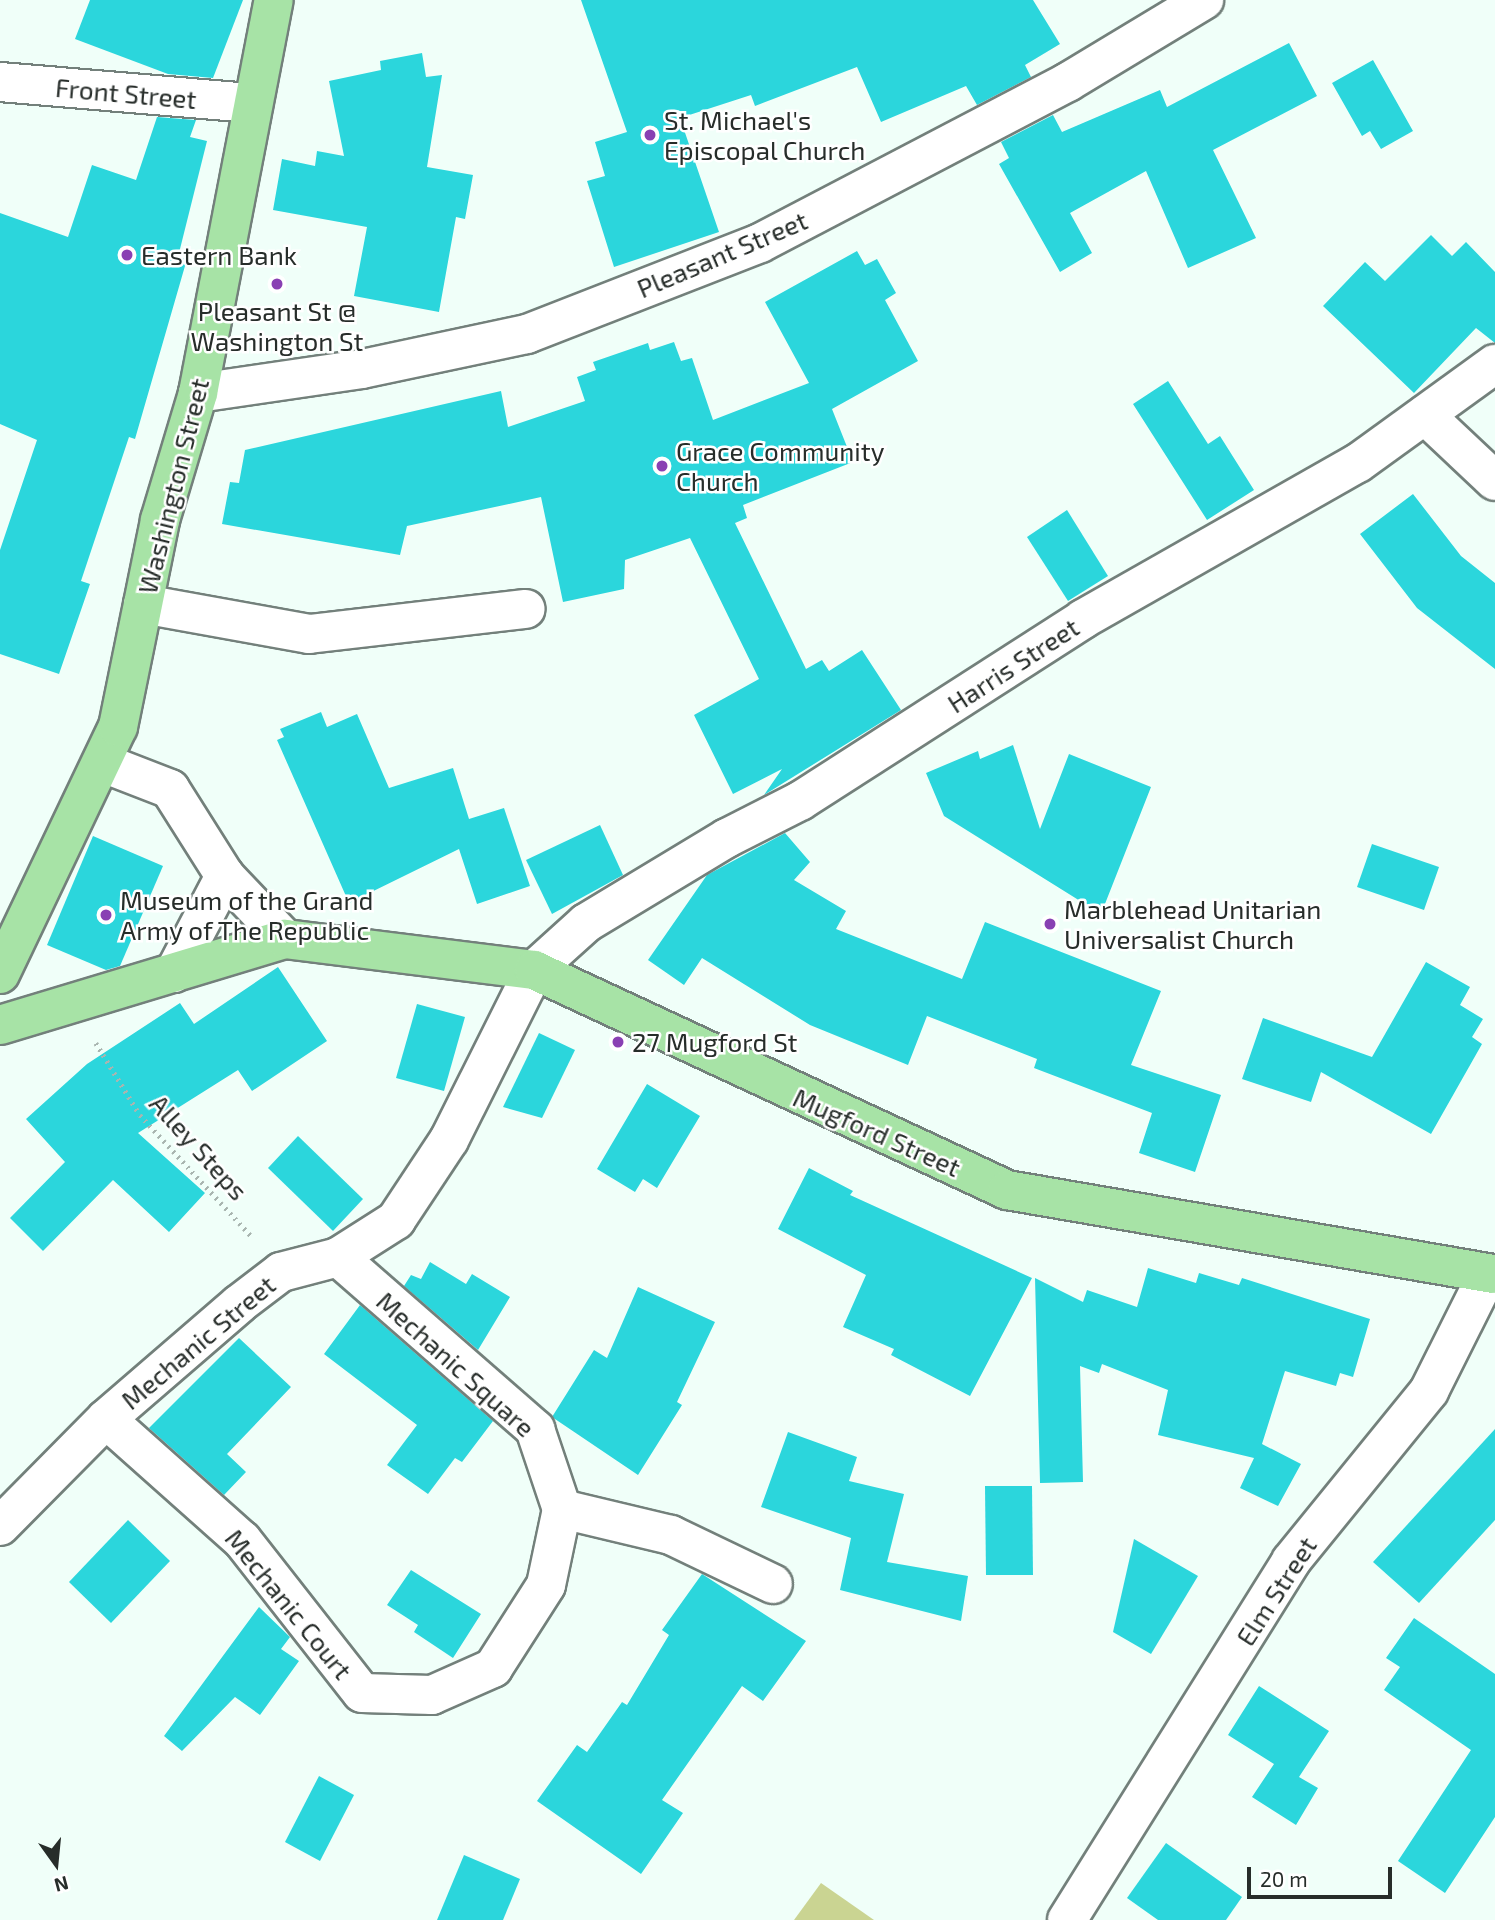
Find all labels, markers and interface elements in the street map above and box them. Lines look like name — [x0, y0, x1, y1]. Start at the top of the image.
street label: Front Street — [54, 71, 198, 115]
place label: St. Michael's Episcopal Church — [664, 104, 866, 166]
marker: St. Michael's Episcopal Church — [642, 127, 658, 143]
street label: Pleasant Street — [632, 204, 812, 304]
place label: Eastern Bank — [141, 239, 297, 271]
marker: Eastern Bank — [119, 247, 135, 263]
marker: Pleasant St @ Washington St — [269, 276, 285, 292]
place label: Pleasant St @ Washington St — [191, 295, 363, 356]
street label: Washington Street — [131, 375, 215, 597]
place label: Grace Community Church — [676, 435, 884, 496]
marker: Grace Community Church — [654, 458, 670, 474]
street label: Harris Street — [942, 611, 1084, 719]
place label: Museum of the Grand Army of The Republic — [120, 884, 374, 946]
place label: Marblehead Unitarian Universalist Church — [1064, 893, 1321, 954]
marker: Museum of the Grand Army of The Republic — [98, 907, 114, 923]
marker: Marblehead Unitarian Universalist Church — [1042, 916, 1058, 932]
place label: 27 Mugford St — [632, 1026, 797, 1058]
marker: 27 Mugford St — [610, 1034, 626, 1050]
street label: Mugford Street — [789, 1081, 965, 1183]
street label: Alley Steps — [143, 1088, 255, 1206]
street label: Mechanic Street — [115, 1269, 281, 1415]
street label: Mechanic Square — [371, 1285, 541, 1443]
street label: Mechanic Court — [219, 1523, 359, 1685]
street label: Elm Street — [1229, 1531, 1323, 1651]
north arrow — [21, 1829, 91, 1899]
scale bar — [1250, 1854, 1395, 1898]
text: 20 m — [1260, 1866, 1308, 1891]
text: N — [52, 1872, 71, 1898]

